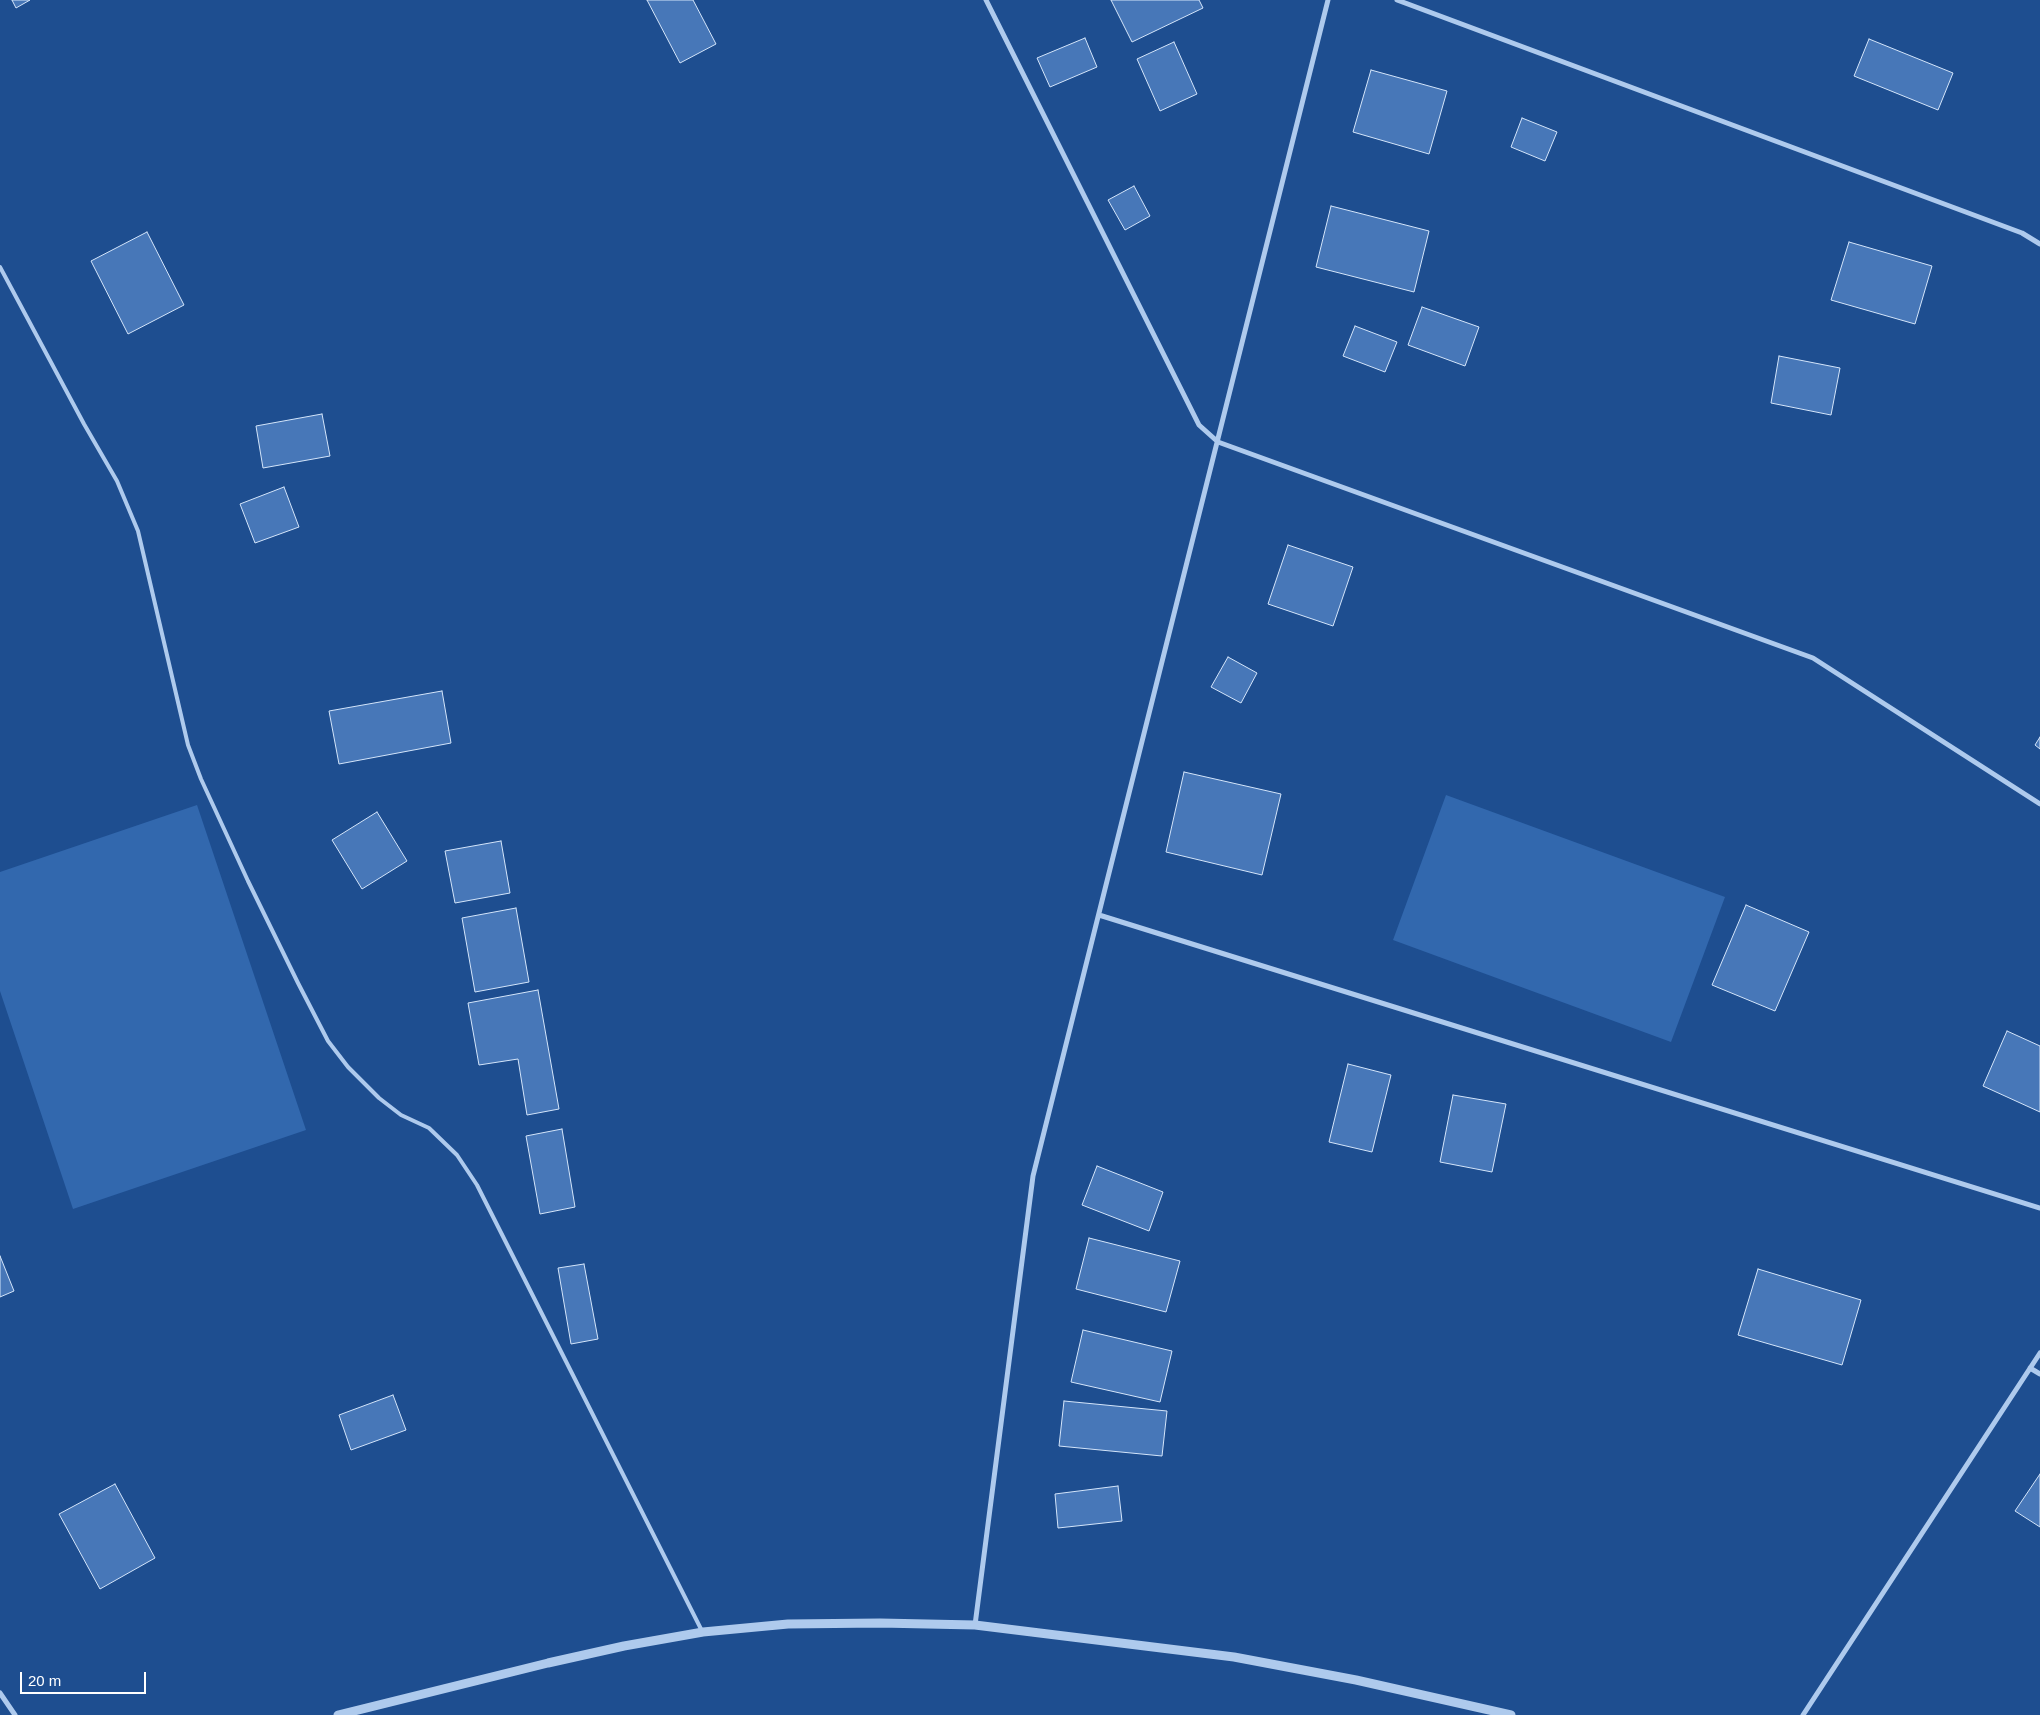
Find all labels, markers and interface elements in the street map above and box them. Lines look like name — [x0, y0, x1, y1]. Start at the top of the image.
scale bar — [22, 1662, 149, 1694]
text: 20 m — [28, 1672, 61, 1689]

